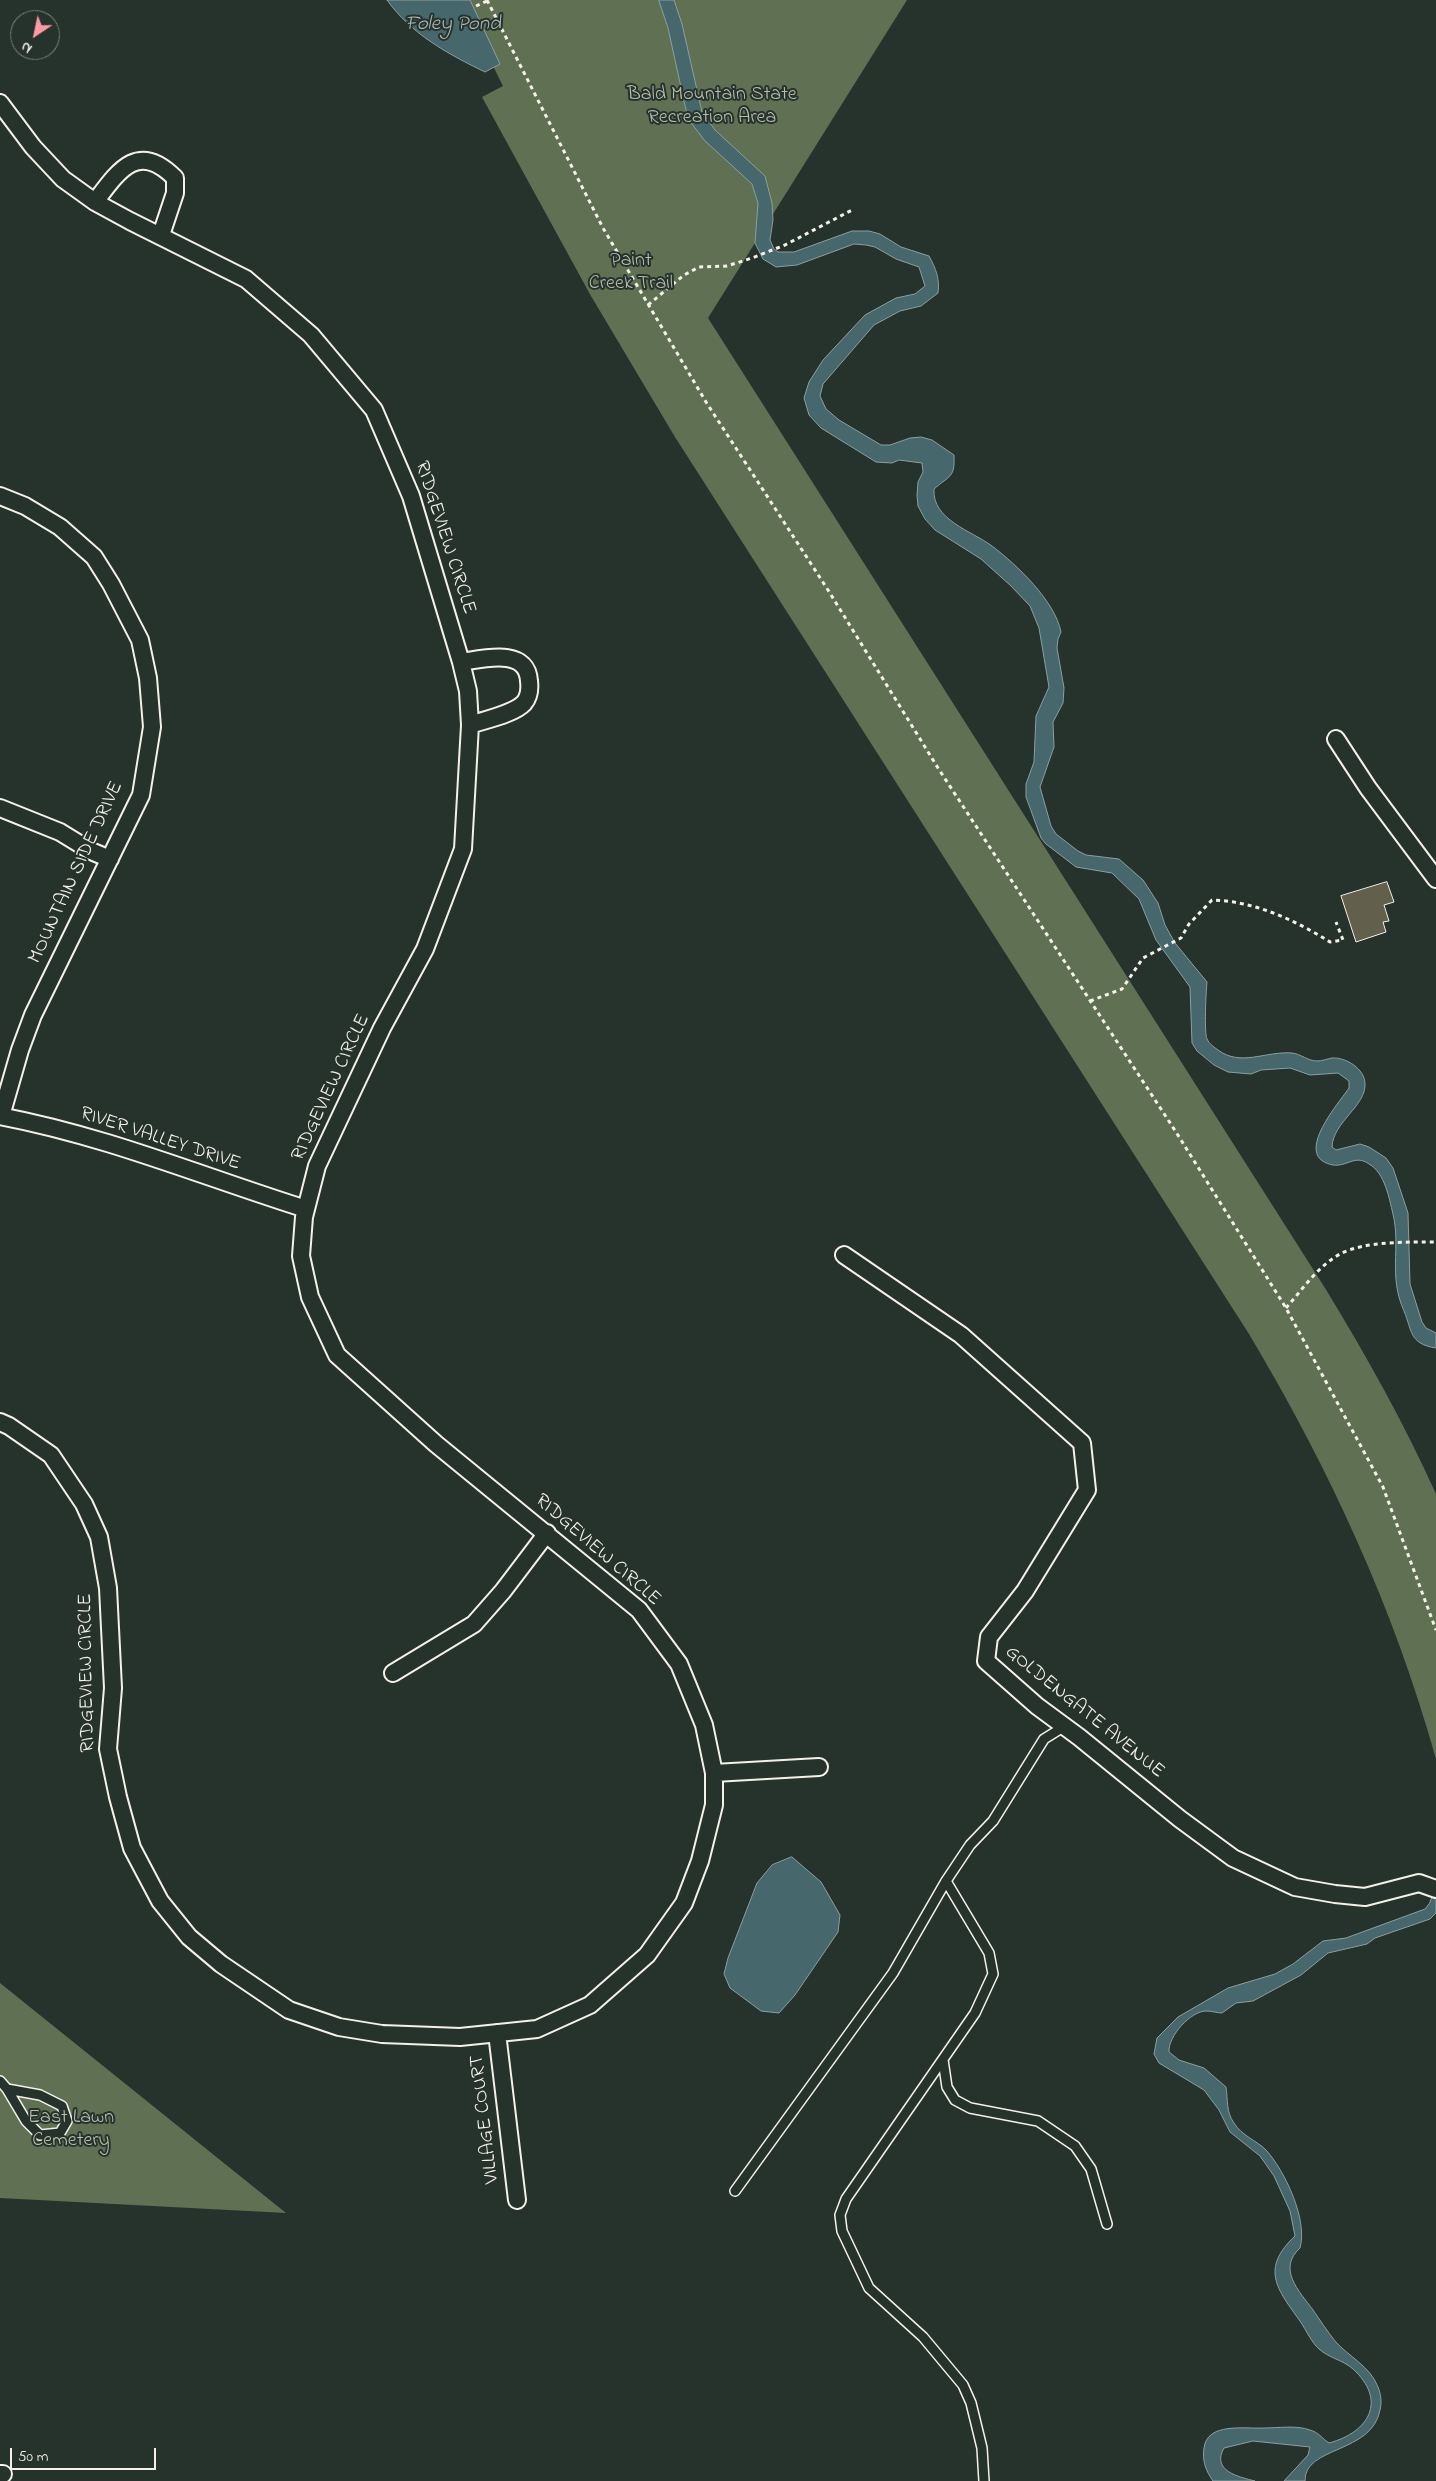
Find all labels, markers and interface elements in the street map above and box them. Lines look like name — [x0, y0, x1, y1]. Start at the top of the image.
north arrow — [10, 10, 60, 60]
water label: Foley Pond — [405, 13, 501, 39]
text: N — [17, 36, 37, 58]
park label: Bald Mountain State Recreation Area — [627, 84, 797, 131]
park label: Paint Creek Trail — [589, 250, 673, 297]
street label: RIDGEVIEW CIRCLE — [408, 459, 480, 617]
street label: MOUNTAIN SIDE DRIVE — [24, 778, 130, 968]
street label: RIDGEVIEW CIRCLE — [287, 1011, 377, 1165]
street label: RIVER VALLEY DRIVE — [77, 1103, 243, 1177]
street label: RIDGEVIEW CIRCLE — [529, 1490, 665, 1612]
street label: RIDGEVIEW CIRCLE — [75, 1593, 101, 1753]
street label: GOLDENGATE AVENUE — [999, 1641, 1169, 1785]
street label: VILLAGE COURT — [466, 2053, 506, 2185]
park label: East Lawn Cemetery — [28, 2107, 114, 2154]
scale bar — [12, 2438, 159, 2470]
text: 50 m — [18, 2446, 48, 2468]

